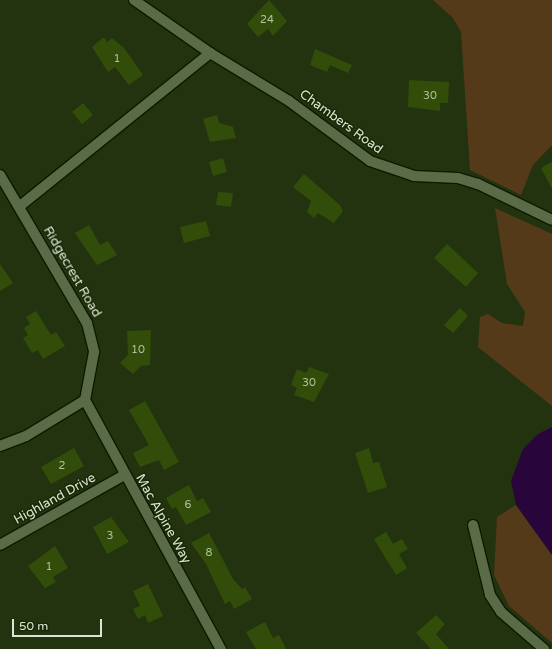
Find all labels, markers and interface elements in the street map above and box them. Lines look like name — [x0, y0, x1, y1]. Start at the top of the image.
house number: 24 — [260, 13, 274, 27]
house number: 1 — [114, 52, 120, 66]
street label: Chambers Road — [296, 87, 386, 157]
house number: 30 — [423, 89, 437, 103]
street label: Ridgecrest Road — [40, 224, 104, 320]
house number: 10 — [131, 343, 145, 357]
house number: 30 — [302, 376, 316, 390]
house number: 2 — [59, 459, 65, 473]
street label: Highland Drive — [11, 470, 99, 528]
street label: Mac Alpine Way — [132, 472, 194, 566]
house number: 6 — [185, 498, 191, 512]
house number: 3 — [107, 529, 113, 543]
house number: 8 — [206, 546, 212, 560]
house number: 1 — [46, 560, 52, 574]
scale bar — [14, 611, 104, 637]
text: 50 m — [19, 619, 48, 633]

